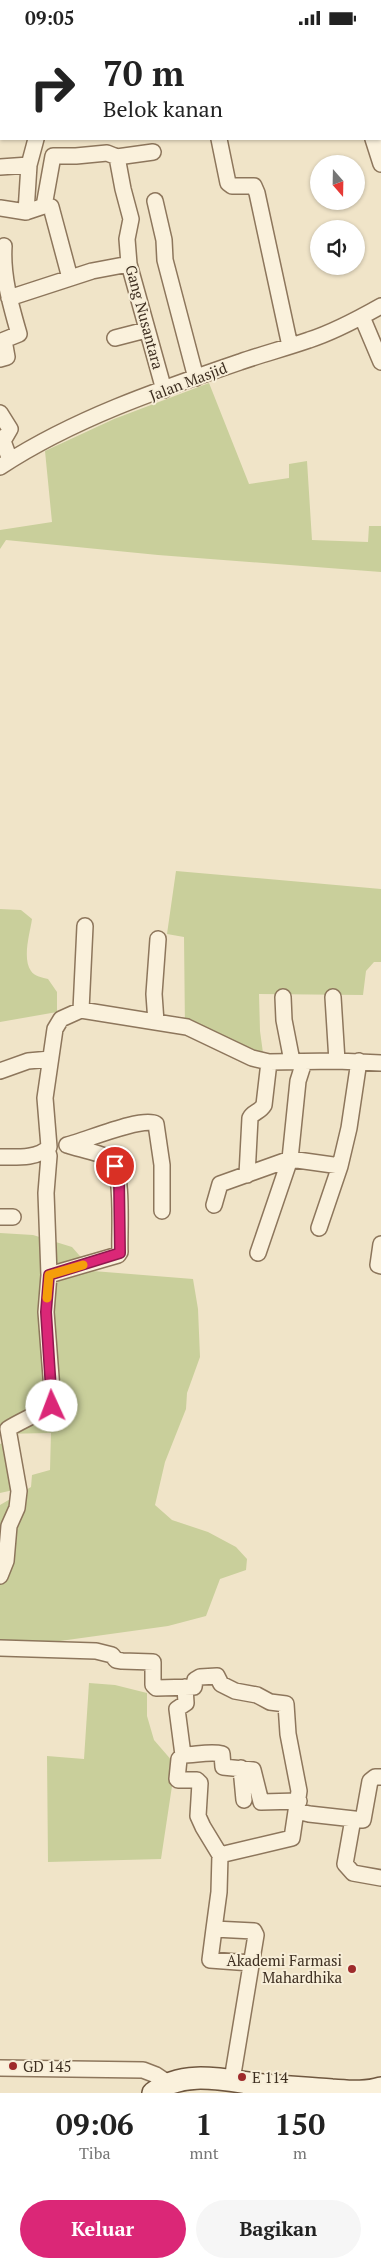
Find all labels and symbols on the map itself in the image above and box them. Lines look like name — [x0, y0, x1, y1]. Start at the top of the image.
north arrow — [310, 155, 365, 210]
street label: Gang Nusantara — [121, 263, 169, 372]
street label: Jalan Masjid — [146, 357, 230, 405]
pin — [94, 1145, 136, 1187]
position arrow — [25, 1379, 77, 1431]
place label: Akademi Farmasi Mahardhika — [226, 1950, 342, 1987]
marker: Akademi Farmasi Mahardhika — [346, 1963, 358, 1975]
place label: GD 145 — [23, 2056, 72, 2076]
marker: GD 145 — [7, 2060, 19, 2072]
place label: E 114 — [252, 2067, 288, 2087]
marker: E 114 — [236, 2071, 248, 2083]

